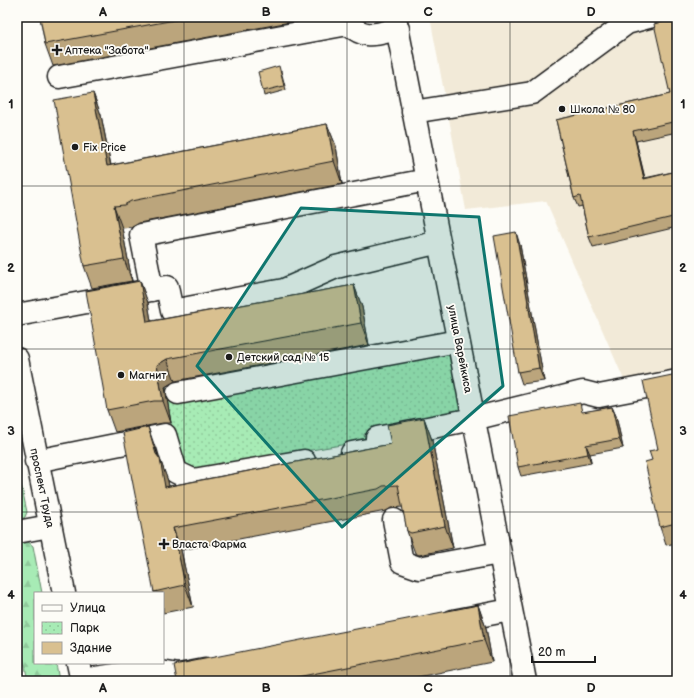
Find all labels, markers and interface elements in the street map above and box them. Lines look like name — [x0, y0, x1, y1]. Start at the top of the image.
text: A — [98, 4, 107, 20]
text: B — [261, 4, 271, 20]
text: C — [423, 4, 433, 20]
text: D — [586, 4, 596, 20]
place label: Аптека "Забота" — [64, 44, 149, 57]
marker: Аптека "Забота" — [52, 45, 62, 55]
text: 1 — [8, 96, 14, 112]
text: 1 — [680, 96, 686, 112]
place label: Школа № 80 — [570, 103, 636, 116]
marker: Школа № 80 — [557, 104, 567, 114]
place label: Fix Price — [83, 141, 127, 154]
marker: Fix Price — [70, 142, 80, 152]
text: 2 — [7, 260, 15, 276]
text: 2 — [679, 260, 687, 276]
street label: улица Варейкиса — [445, 304, 475, 395]
place label: Детский сад № 15 — [237, 351, 329, 364]
marker: Детский сад № 15 — [224, 352, 234, 362]
place label: Магнит — [129, 369, 166, 382]
marker: Магнит — [116, 370, 126, 380]
text: 3 — [7, 423, 15, 439]
text: 3 — [679, 423, 687, 439]
street label: проспект Труда — [27, 447, 57, 529]
place label: Власта Фарма — [172, 538, 247, 551]
marker: Власта Фарма — [159, 539, 169, 549]
text: 4 — [7, 587, 15, 603]
text: 4 — [679, 587, 687, 603]
legend — [34, 592, 164, 664]
text: Улица — [70, 601, 106, 616]
text: Парк — [70, 621, 100, 636]
scale bar — [532, 638, 595, 664]
text: Здание — [70, 641, 112, 656]
text: 20 m — [538, 645, 565, 660]
text: A — [98, 680, 107, 696]
text: B — [261, 680, 271, 696]
text: C — [423, 680, 433, 696]
text: D — [586, 680, 596, 696]

